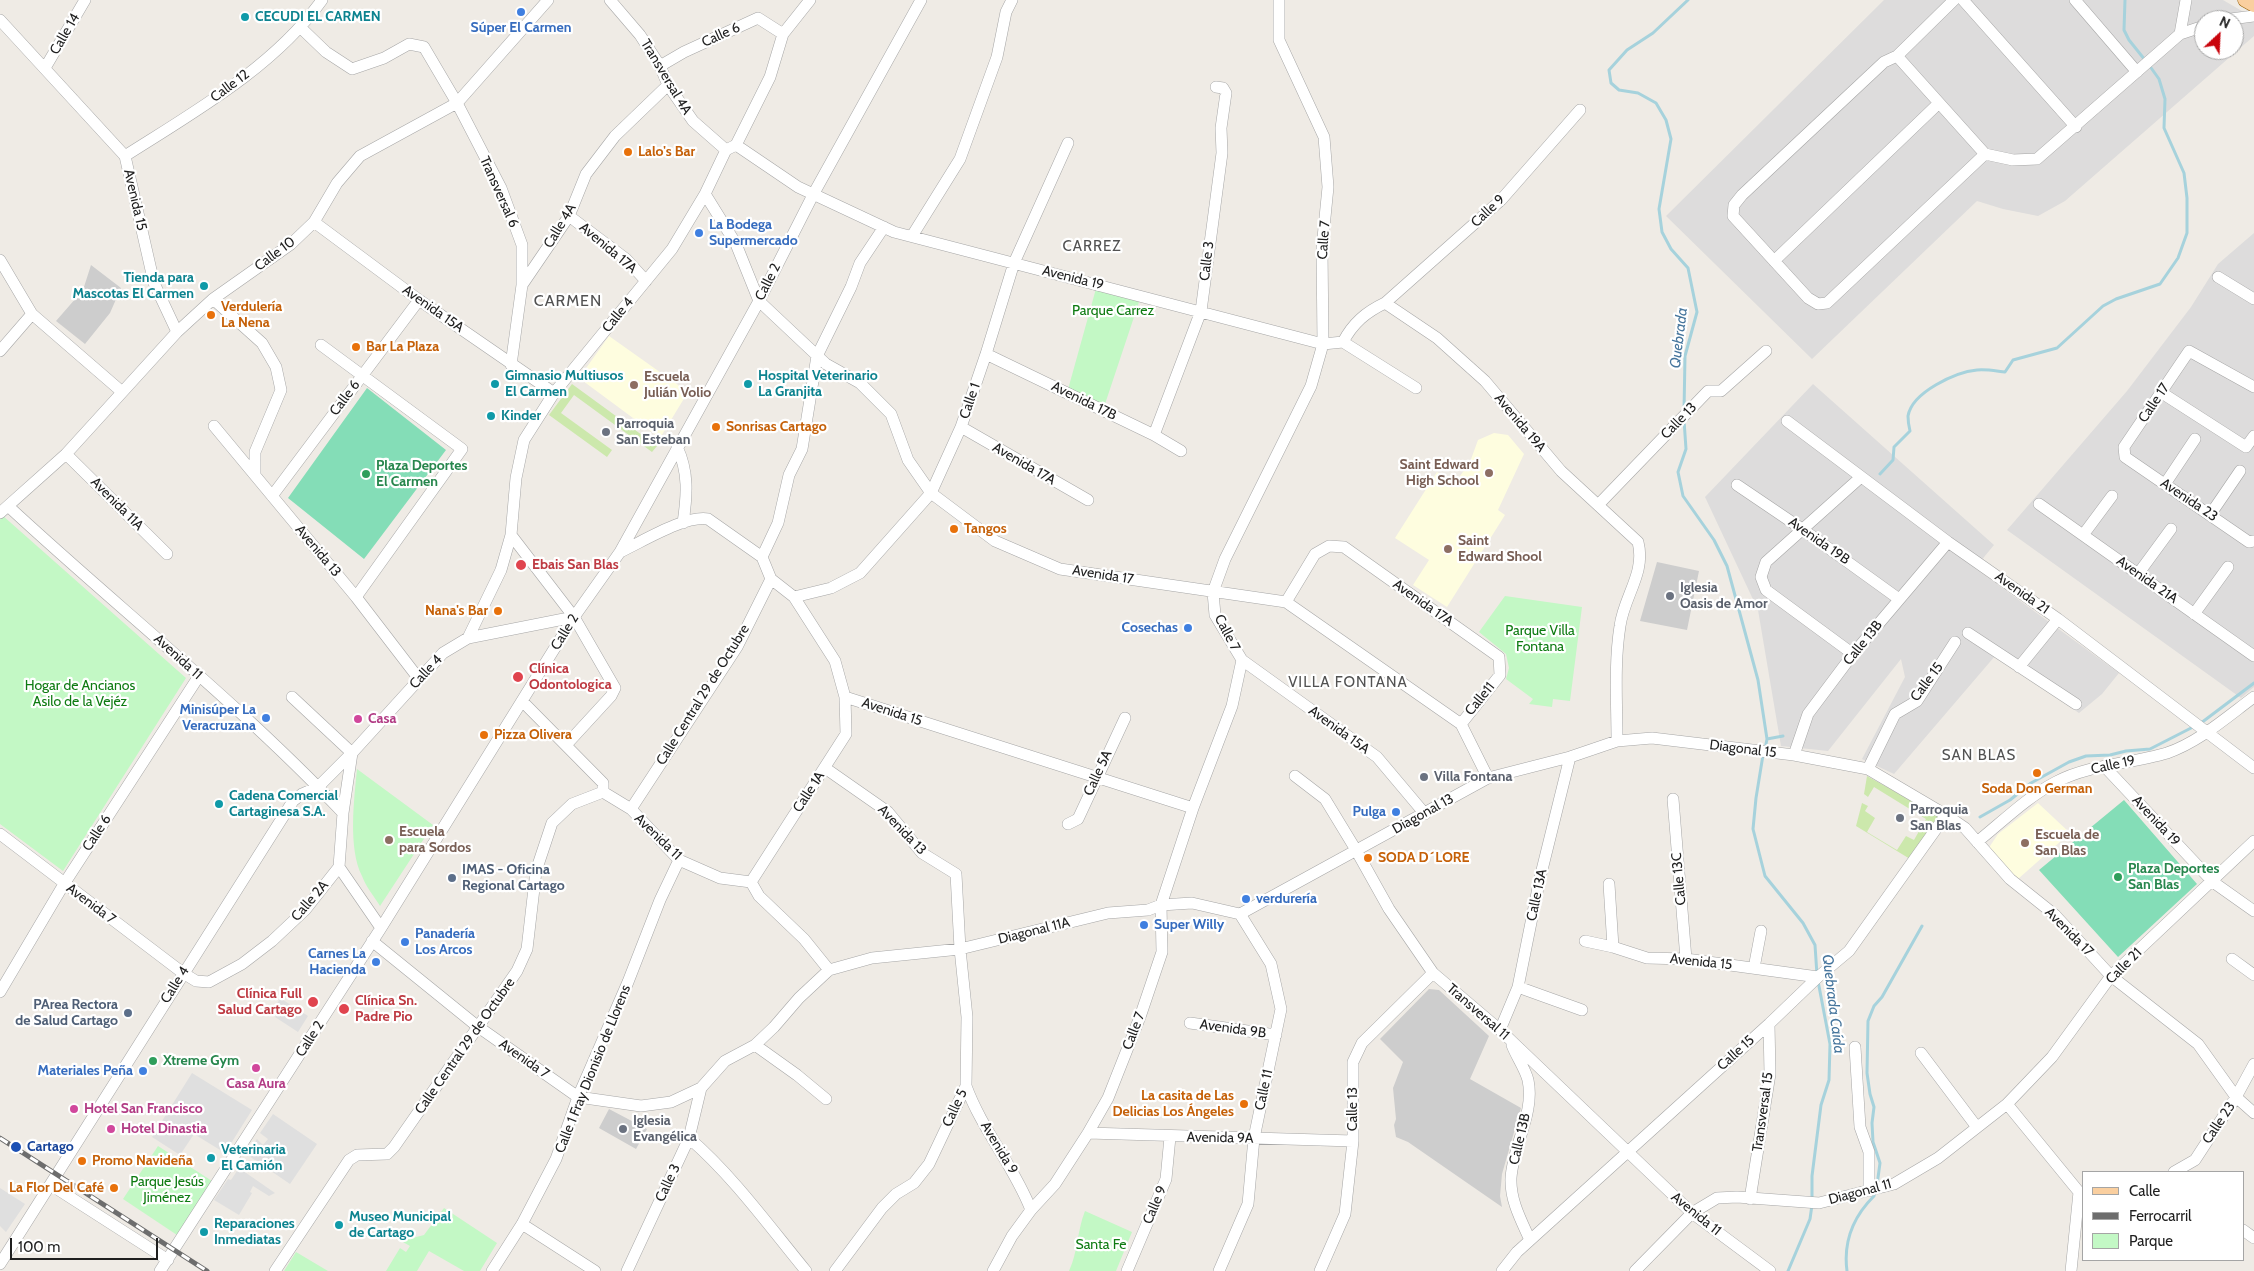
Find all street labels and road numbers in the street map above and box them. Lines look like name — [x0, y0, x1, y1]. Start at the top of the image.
street label: Calle 14 — [47, 10, 83, 58]
street label: Calle 6 — [699, 19, 743, 51]
street label: Transversal 4A — [637, 36, 695, 118]
street label: Calle 12 — [207, 66, 253, 106]
street label: Transversal 6 — [476, 154, 522, 230]
street label: Avenida 15 — [120, 168, 150, 232]
street label: Calle 9 — [1468, 191, 1508, 231]
street label: Calle 4A — [540, 201, 580, 251]
street label: Avenida 17A — [576, 219, 640, 277]
street label: Calle 7 — [1314, 220, 1334, 260]
street label: Calle 10 — [251, 233, 299, 275]
street label: Calle 3 — [1196, 240, 1218, 282]
street label: Calle 2 — [752, 261, 784, 303]
street label: Avenida 19 — [1040, 262, 1106, 294]
street label: Avenida 15A — [399, 282, 467, 336]
street label: Calle 4 — [599, 294, 637, 336]
street label: Calle 6 — [326, 377, 364, 419]
street label: Avenida 17B — [1049, 378, 1119, 424]
street label: Calle 17 — [2135, 380, 2173, 426]
street label: Calle 1 — [956, 381, 984, 421]
street label: Avenida 19A — [1491, 390, 1549, 456]
street label: Calle 13 — [1658, 399, 1700, 443]
street label: Avenida 17A — [989, 439, 1059, 489]
street label: Avenida 11A — [87, 474, 147, 534]
street label: Avenida 23 — [2157, 475, 2221, 525]
street label: Avenida 19B — [1785, 514, 1853, 568]
street label: Avenida 13 — [291, 522, 345, 580]
street label: Avenida 21A — [2113, 553, 2181, 607]
street label: Avenida 17 — [1071, 562, 1135, 588]
street label: Avenida 21 — [1992, 568, 2052, 618]
street label: Avenida 17A — [1389, 576, 1457, 630]
street label: Calle 2 — [547, 611, 583, 653]
street label: Calle 7 — [1210, 612, 1244, 654]
street label: Calle 13B — [1840, 617, 1886, 669]
street label: Calle Central 29 de Octubre — [653, 622, 753, 768]
street label: Avenida 11 — [150, 631, 206, 683]
street label: Calle 4 — [406, 652, 446, 692]
street label: Calle 15 — [1907, 659, 1947, 705]
street label: Calle11 — [1462, 679, 1498, 719]
street label: Avenida 15 — [860, 694, 924, 730]
street label: Avenida 15A — [1305, 702, 1373, 758]
street label: Diagonal 15 — [1708, 737, 1778, 761]
street label: Calle 5A — [1080, 748, 1116, 798]
street label: Calle 19 — [2089, 752, 2137, 778]
street label: Calle 1A — [790, 768, 828, 816]
street label: Diagonal 13 — [1389, 790, 1457, 838]
street label: Avenida 19 — [2128, 792, 2184, 850]
street label: Avenida 13 — [874, 802, 930, 858]
street label: Avenida 11 — [631, 810, 685, 864]
street label: Calle 6 — [79, 812, 115, 854]
street label: Calle 13C — [1668, 852, 1690, 906]
street label: Calle 13A — [1523, 867, 1551, 923]
street label: Calle 2A — [288, 877, 332, 925]
street label: Avenida 7 — [63, 880, 119, 928]
street label: Avenida 17 — [2041, 904, 2097, 960]
street label: Diagonal 11A — [996, 914, 1072, 948]
street label: Calle 21 — [2102, 944, 2146, 988]
street label: Avenida 15 — [1669, 950, 1733, 974]
street label: Calle 4 — [157, 963, 193, 1007]
street label: Calle Central 29 de Octubre — [412, 975, 518, 1117]
street label: Transversal 11 — [1443, 980, 1513, 1044]
street label: Calle 1 Fray Dionisio de Llorens — [552, 982, 634, 1156]
street label: Calle 7 — [1119, 1010, 1149, 1052]
street label: Avenida 9B — [1199, 1016, 1267, 1042]
street label: Calle 2 — [292, 1018, 328, 1060]
street label: Calle 15 — [1714, 1032, 1758, 1074]
street label: Avenida 7 — [496, 1036, 552, 1082]
street label: Calle 11 — [1251, 1068, 1277, 1112]
street label: Transversal 15 — [1749, 1071, 1777, 1153]
street label: Calle 5 — [939, 1086, 971, 1130]
street label: Calle 13 — [1345, 1087, 1361, 1131]
street label: Calle 23 — [2199, 1099, 2239, 1147]
street label: Calle 13B — [1506, 1111, 1534, 1167]
street label: Avenida 9 — [977, 1119, 1021, 1177]
street label: Avenida 9A — [1186, 1129, 1254, 1147]
street label: Calle 3 — [652, 1161, 684, 1205]
street label: Diagonal 11 — [1827, 1176, 1893, 1208]
street label: Calle 9 — [1139, 1183, 1171, 1227]
street label: Avenida 11 — [1668, 1189, 1724, 1239]

